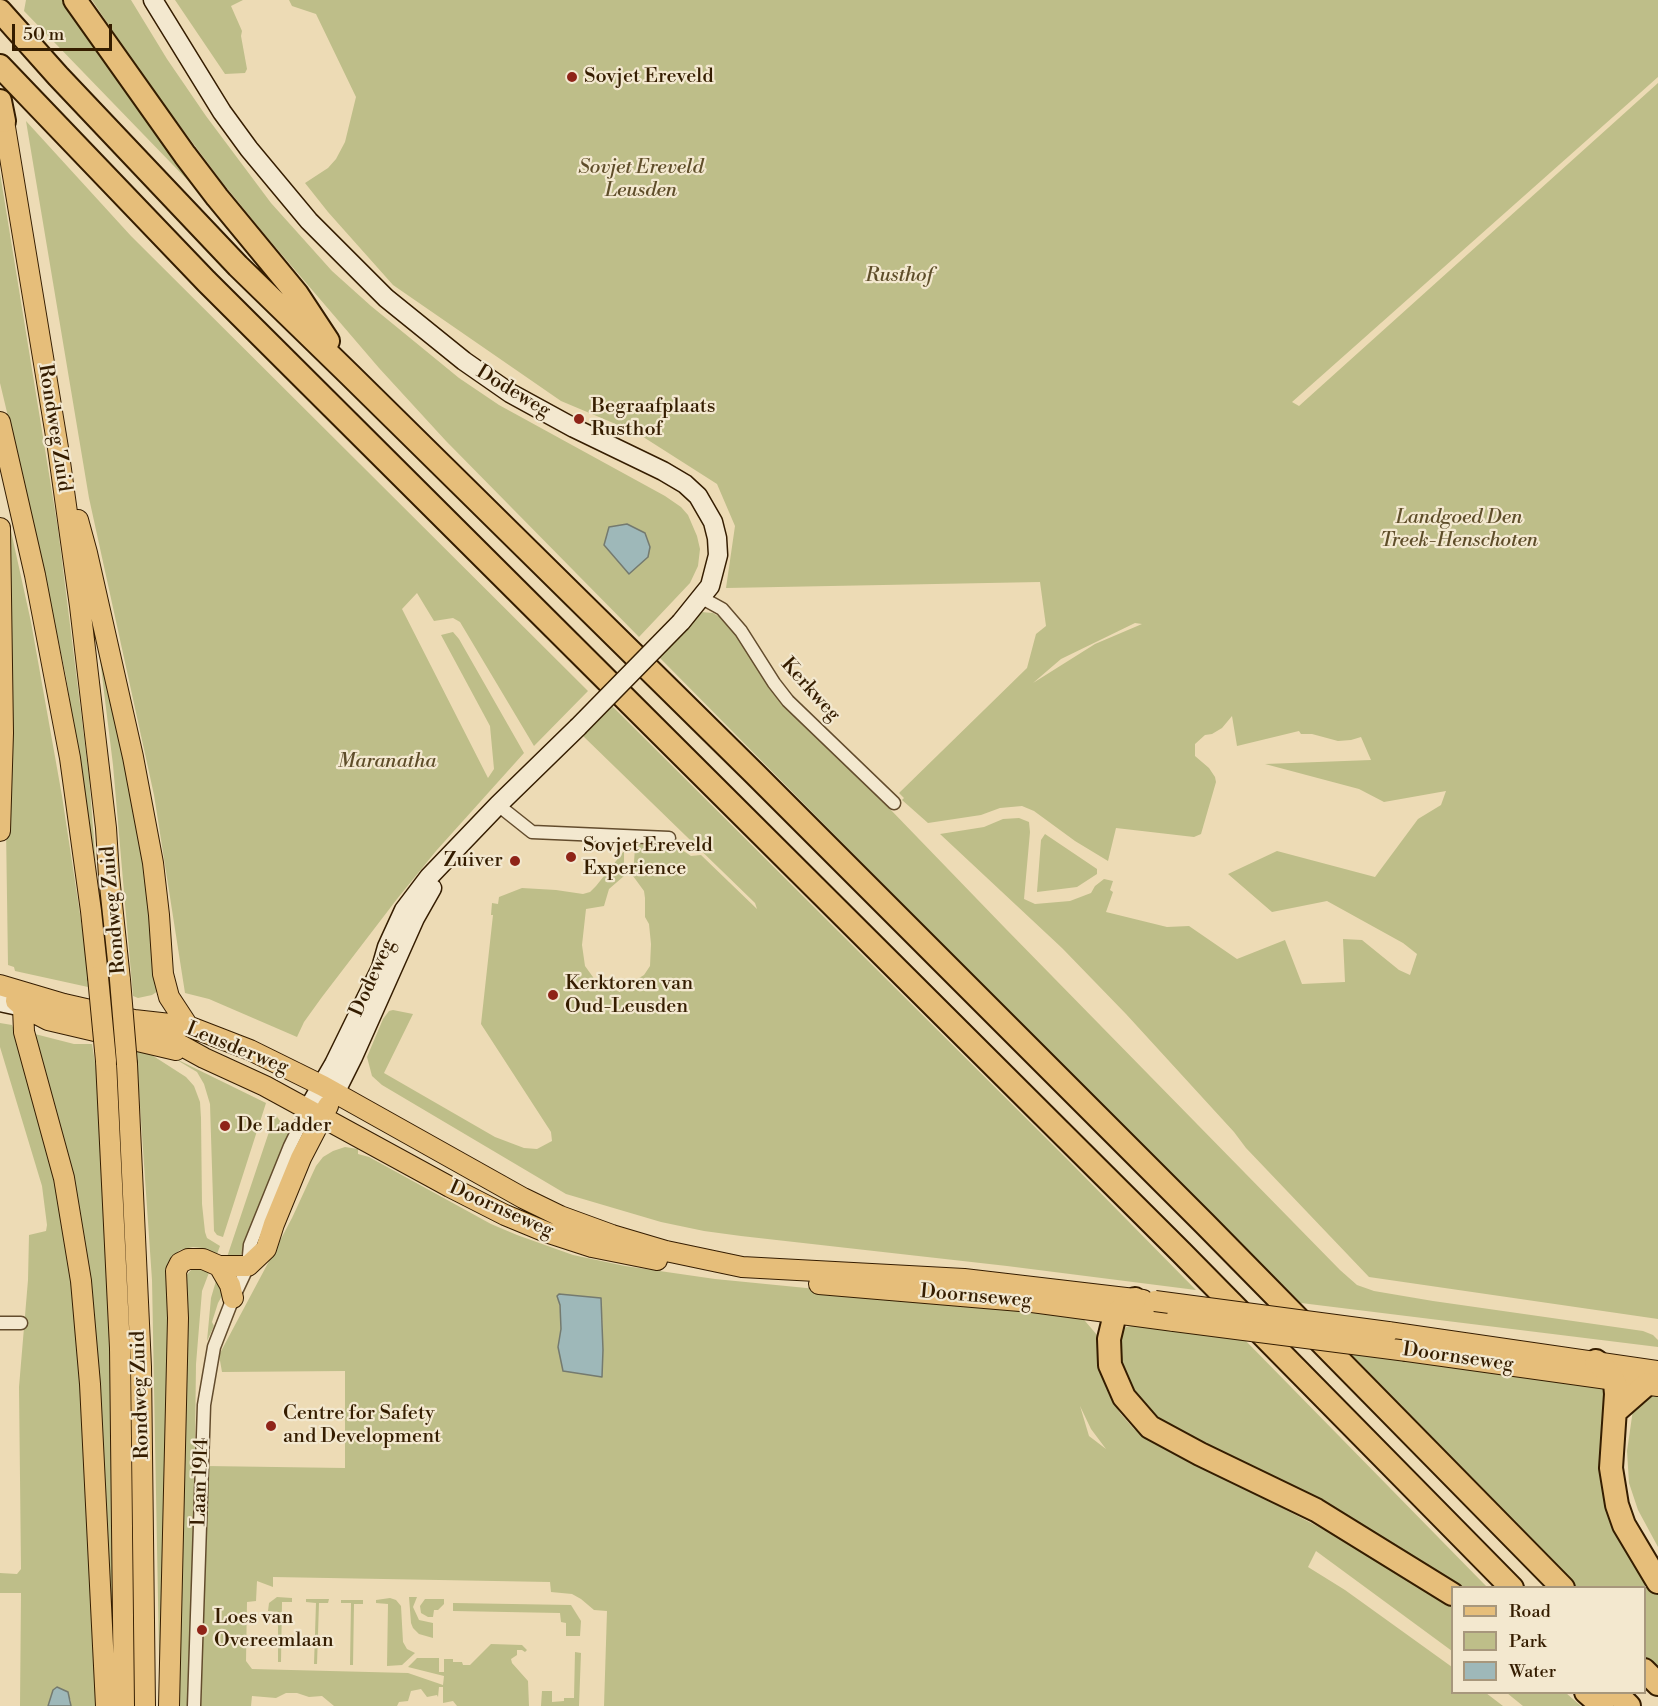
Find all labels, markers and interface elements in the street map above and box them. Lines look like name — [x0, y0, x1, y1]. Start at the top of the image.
scale bar — [15, 12, 116, 50]
text: 50 m — [23, 23, 64, 46]
place label: Sovjet Ereveld — [584, 65, 714, 89]
marker: Sovjet Ereveld — [565, 70, 579, 84]
park label: Sovjet Ereveld Leusden — [578, 156, 704, 203]
park label: Rusthof — [865, 264, 933, 288]
street label: Dodeweg — [472, 361, 554, 423]
street label: Rondweg Zuid — [32, 362, 76, 494]
place label: Begraafplaats Rusthof — [591, 395, 716, 442]
marker: Begraafplaats Rusthof — [572, 412, 586, 426]
park label: Landgoed Den Treek-Henschoten — [1380, 506, 1538, 553]
street label: Kerkweg — [775, 653, 845, 727]
park label: Maranatha — [338, 750, 436, 774]
place label: Sovjet Ereveld Experience — [583, 834, 713, 881]
street label: Rondweg Zuid — [96, 845, 132, 975]
place label: Zuiver — [444, 849, 503, 873]
marker: Sovjet Ereveld Experience — [564, 850, 578, 864]
marker: Zuiver — [508, 854, 522, 868]
street label: Dodeweg — [345, 936, 401, 1020]
place label: Kerktoren van Oud-Leusden — [565, 972, 693, 1019]
marker: Kerktoren van Oud-Leusden — [546, 988, 560, 1002]
street label: Leusderweg — [182, 1018, 292, 1080]
place label: De Ladder — [237, 1114, 332, 1138]
marker: De Ladder — [218, 1119, 232, 1133]
street label: Doornseweg — [445, 1176, 557, 1244]
street label: Doornseweg — [919, 1280, 1033, 1314]
street label: Rondweg Zuid — [127, 1330, 155, 1460]
street label: Doornseweg — [1401, 1338, 1515, 1378]
place label: Centre for Safety and Development — [283, 1402, 441, 1449]
marker: Centre for Safety and Development — [264, 1419, 278, 1433]
street label: Laan 1914 — [187, 1437, 215, 1527]
legend — [1451, 1586, 1646, 1694]
text: Road — [1509, 1600, 1551, 1623]
place label: Loes van Overeemlaan — [214, 1606, 334, 1653]
marker: Loes van Overeemlaan — [195, 1623, 209, 1637]
text: Park — [1509, 1630, 1546, 1653]
text: Water — [1509, 1660, 1556, 1683]

